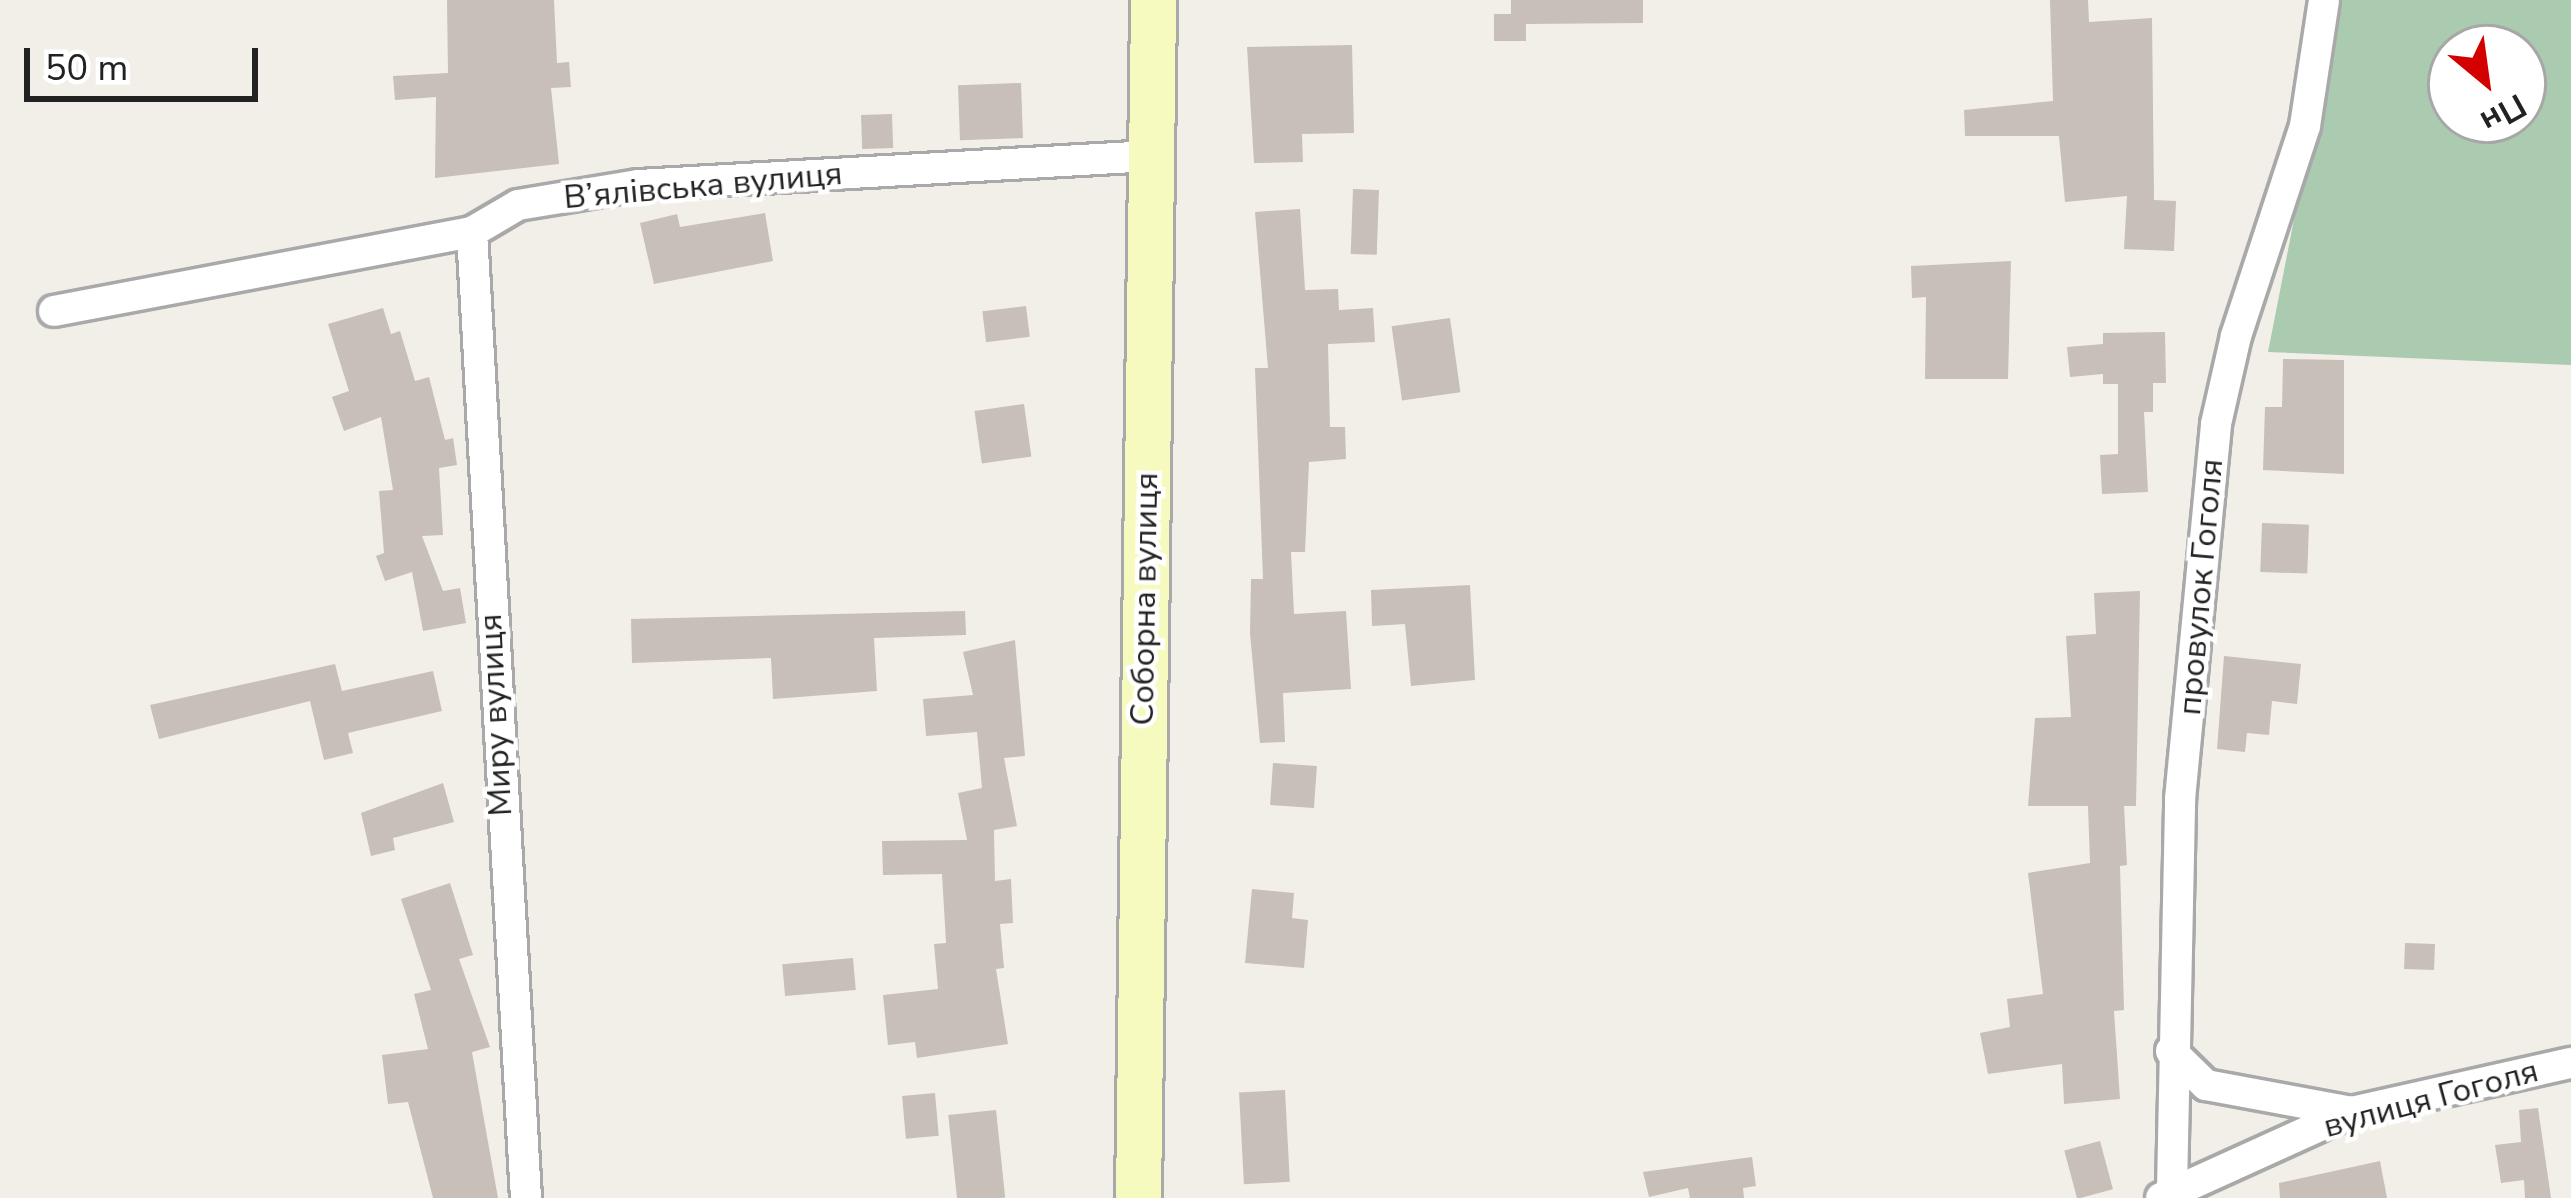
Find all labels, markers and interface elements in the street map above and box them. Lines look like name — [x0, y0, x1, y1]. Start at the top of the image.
scale bar — [30, 24, 264, 98]
north arrow — [2427, 24, 2547, 144]
text: 50 m — [45, 44, 128, 93]
text: Пн — [2472, 83, 2534, 144]
street label: В’ялівська вулиця — [562, 154, 844, 218]
street label: провулок Гоголя — [2170, 457, 2232, 717]
street label: Соборна вулиця — [1123, 472, 1167, 726]
street label: Миру вулиця — [471, 613, 521, 817]
street label: вулиця Гоголя — [2319, 1051, 2543, 1147]

